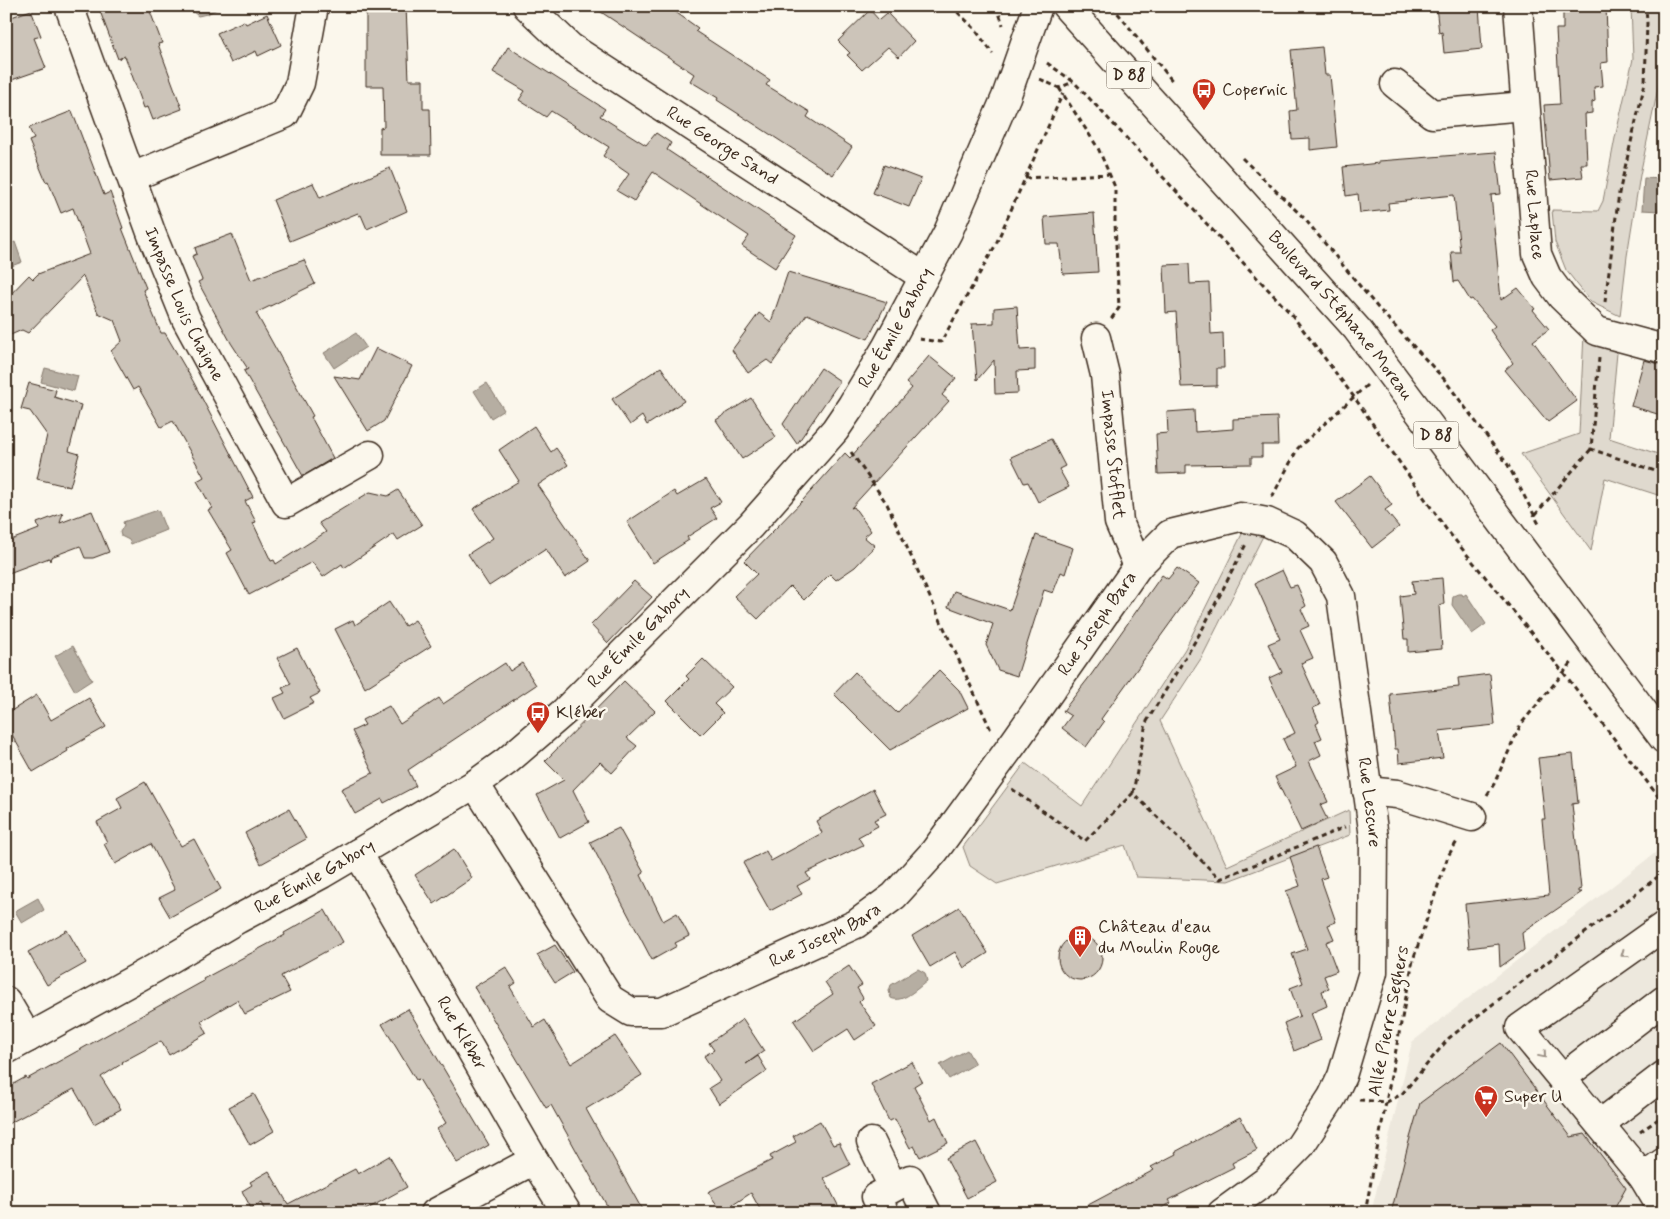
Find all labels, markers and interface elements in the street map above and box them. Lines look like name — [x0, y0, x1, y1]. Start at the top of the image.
road number: D 88 — [1106, 62, 1152, 88]
bus stop icon: Copernic — [1191, 77, 1217, 111]
place label: Copernic — [1222, 78, 1288, 102]
street label: Rue George Sand — [662, 101, 783, 191]
street label: Rue Laplace — [1519, 169, 1550, 264]
street label: Impasse Louis Chaigne — [138, 224, 230, 386]
street label: Boulevard Stéphane Moreau — [1262, 226, 1419, 406]
street label: Rue Émile Gabory — [853, 263, 939, 393]
street label: Impasse Stofflet — [1094, 389, 1131, 521]
road number: D 88 — [1414, 422, 1458, 448]
street label: Rue Joseph Bara — [1052, 567, 1143, 681]
street label: Rue Émile Gabory — [582, 582, 694, 694]
bus stop icon: Kléber — [525, 700, 551, 734]
place label: Kléber — [556, 701, 606, 725]
street label: Rue Lescure — [1351, 756, 1386, 848]
street label: Rue Émile Gabory — [250, 834, 379, 920]
street label: Rue Joseph Bara — [765, 897, 886, 974]
place label: Château d'eau du Moulin Rouge — [1098, 915, 1220, 961]
building icon: Château d'eau du Moulin Rouge — [1067, 924, 1093, 958]
street label: Allée Pierre Seghers — [1363, 944, 1417, 1099]
one-way arrow — [1620, 948, 1630, 957]
street label: Rue Kléber — [431, 992, 492, 1075]
one-way arrow — [1537, 1050, 1546, 1059]
supermarket icon: Super U — [1473, 1084, 1499, 1118]
place label: Super U — [1504, 1085, 1562, 1109]

